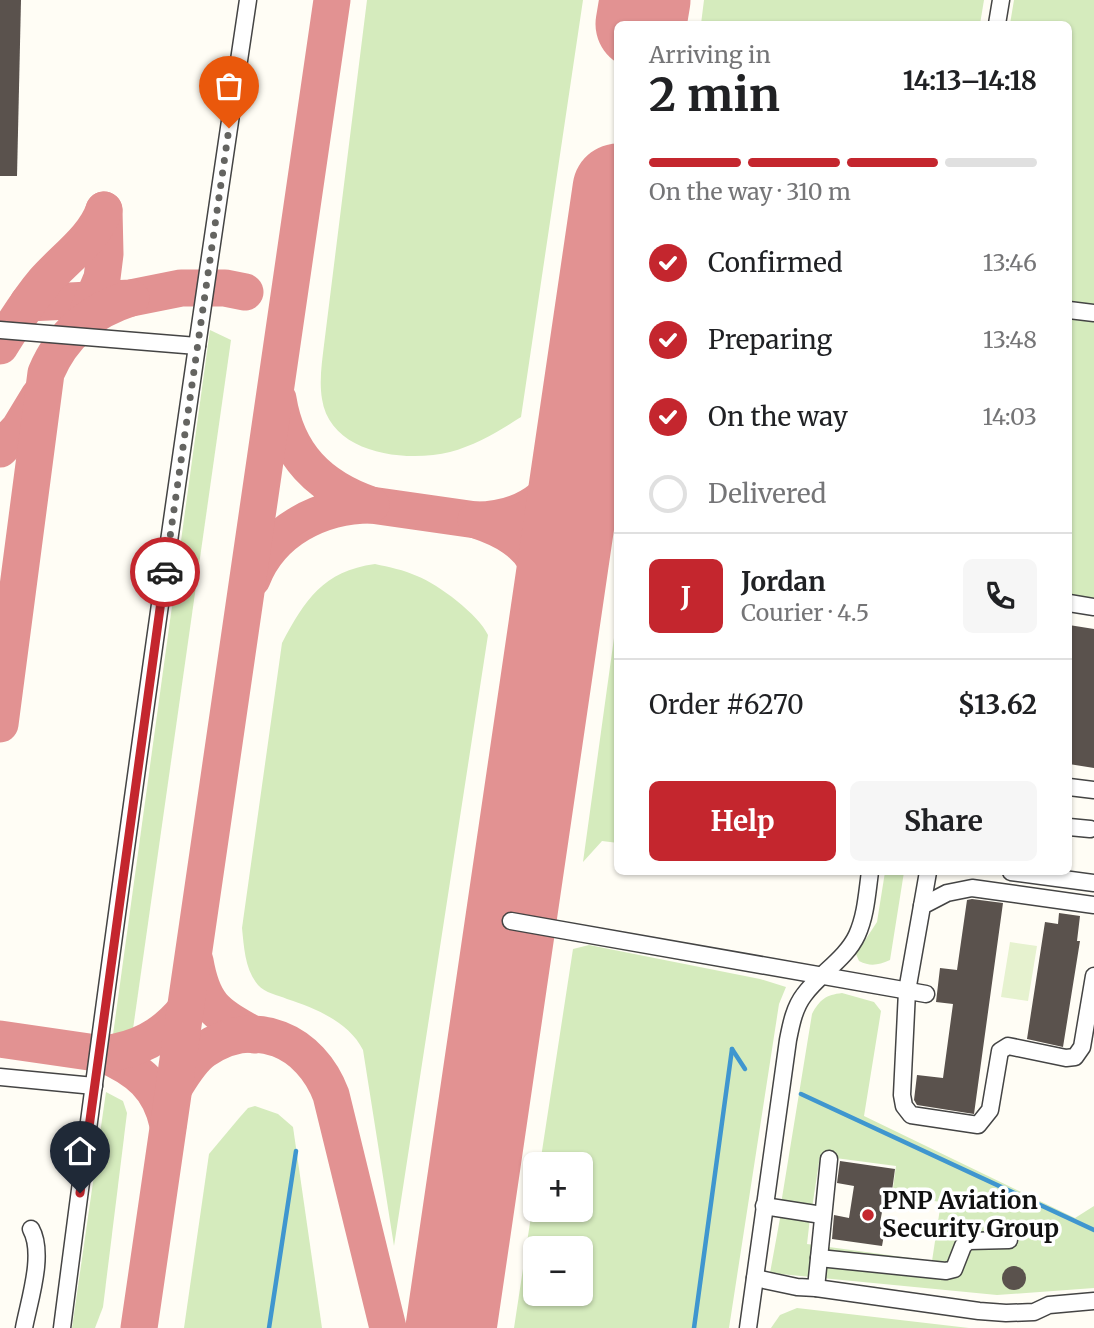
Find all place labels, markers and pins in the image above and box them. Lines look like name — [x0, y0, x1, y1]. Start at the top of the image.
pin — [199, 56, 259, 128]
pin — [50, 1121, 110, 1193]
place label: PNP Aviation Security Group — [882, 1185, 1059, 1244]
marker: PNP Aviation Security Group — [860, 1207, 876, 1223]

